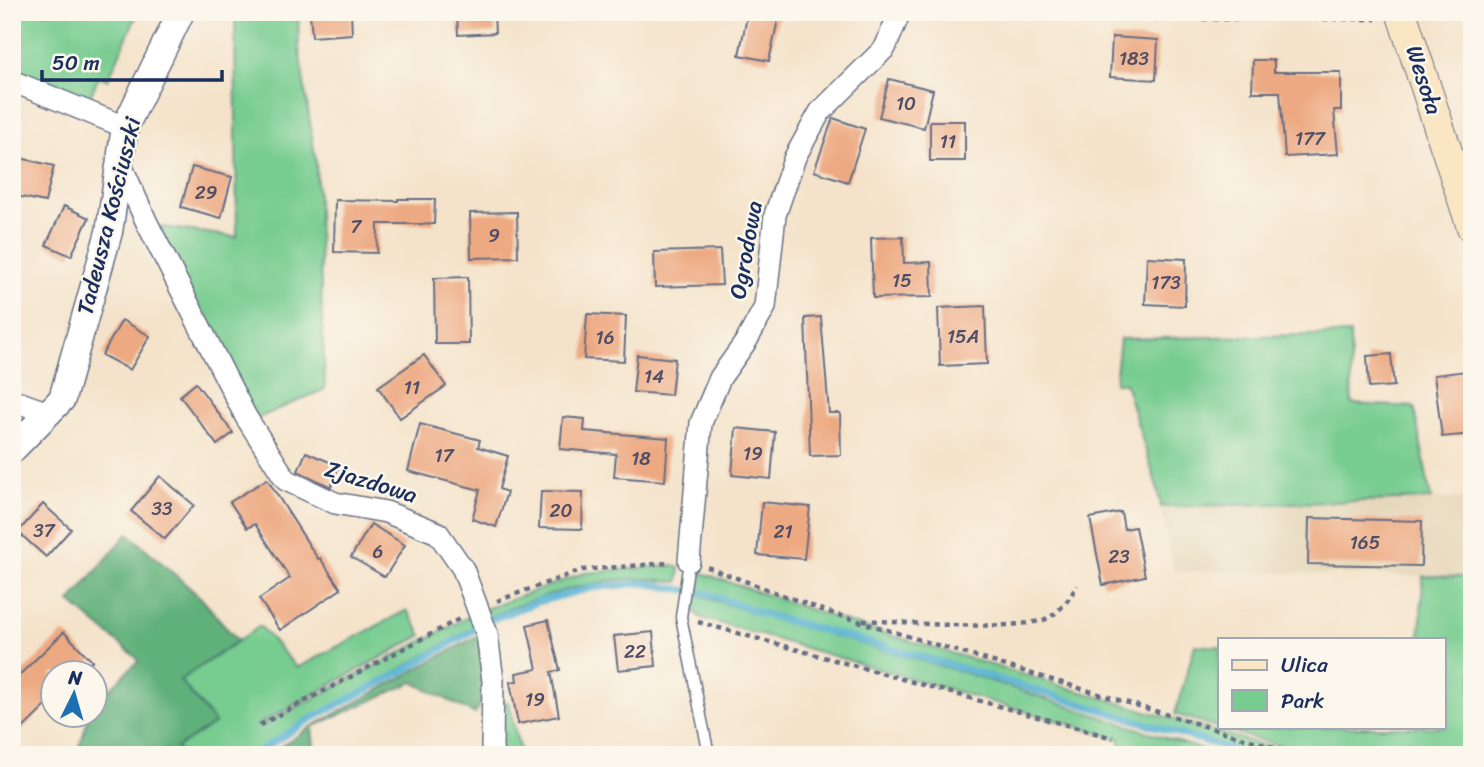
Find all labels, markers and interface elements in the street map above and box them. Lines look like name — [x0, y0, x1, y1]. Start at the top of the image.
scale bar — [42, 38, 222, 82]
street label: Wesoła — [1394, 40, 1455, 120]
house number: 183 — [1119, 42, 1150, 75]
text: 50 m — [52, 44, 100, 82]
house number: 10 — [896, 87, 916, 120]
street label: Tadeusza Kościuszki — [65, 112, 154, 319]
house number: 177 — [1295, 122, 1326, 155]
house number: 11 — [940, 125, 956, 158]
house number: 29 — [195, 176, 217, 209]
street label: Ogrodowa — [717, 197, 775, 302]
house number: 7 — [351, 210, 363, 243]
house number: 9 — [488, 219, 500, 252]
house number: 15 — [892, 264, 912, 297]
house number: 173 — [1151, 266, 1181, 299]
house number: 15A — [947, 320, 979, 353]
house number: 16 — [596, 321, 614, 354]
house number: 14 — [644, 360, 664, 393]
house number: 11 — [404, 371, 420, 404]
house number: 19 — [743, 437, 763, 470]
house number: 17 — [434, 439, 455, 472]
house number: 18 — [631, 442, 651, 475]
street label: Zjazdowa — [320, 449, 423, 516]
house number: 33 — [152, 492, 173, 525]
house number: 20 — [550, 494, 572, 527]
house number: 37 — [33, 514, 56, 547]
house number: 21 — [773, 515, 793, 548]
house number: 165 — [1350, 526, 1381, 559]
house number: 6 — [373, 535, 383, 568]
house number: 23 — [1108, 540, 1130, 573]
house number: 22 — [624, 635, 646, 668]
legend — [1218, 638, 1446, 728]
text: Ulica — [1281, 646, 1328, 684]
north arrow — [38, 658, 108, 728]
text: N — [66, 660, 84, 695]
text: Park — [1281, 682, 1324, 720]
house number: 19 — [525, 683, 545, 716]

